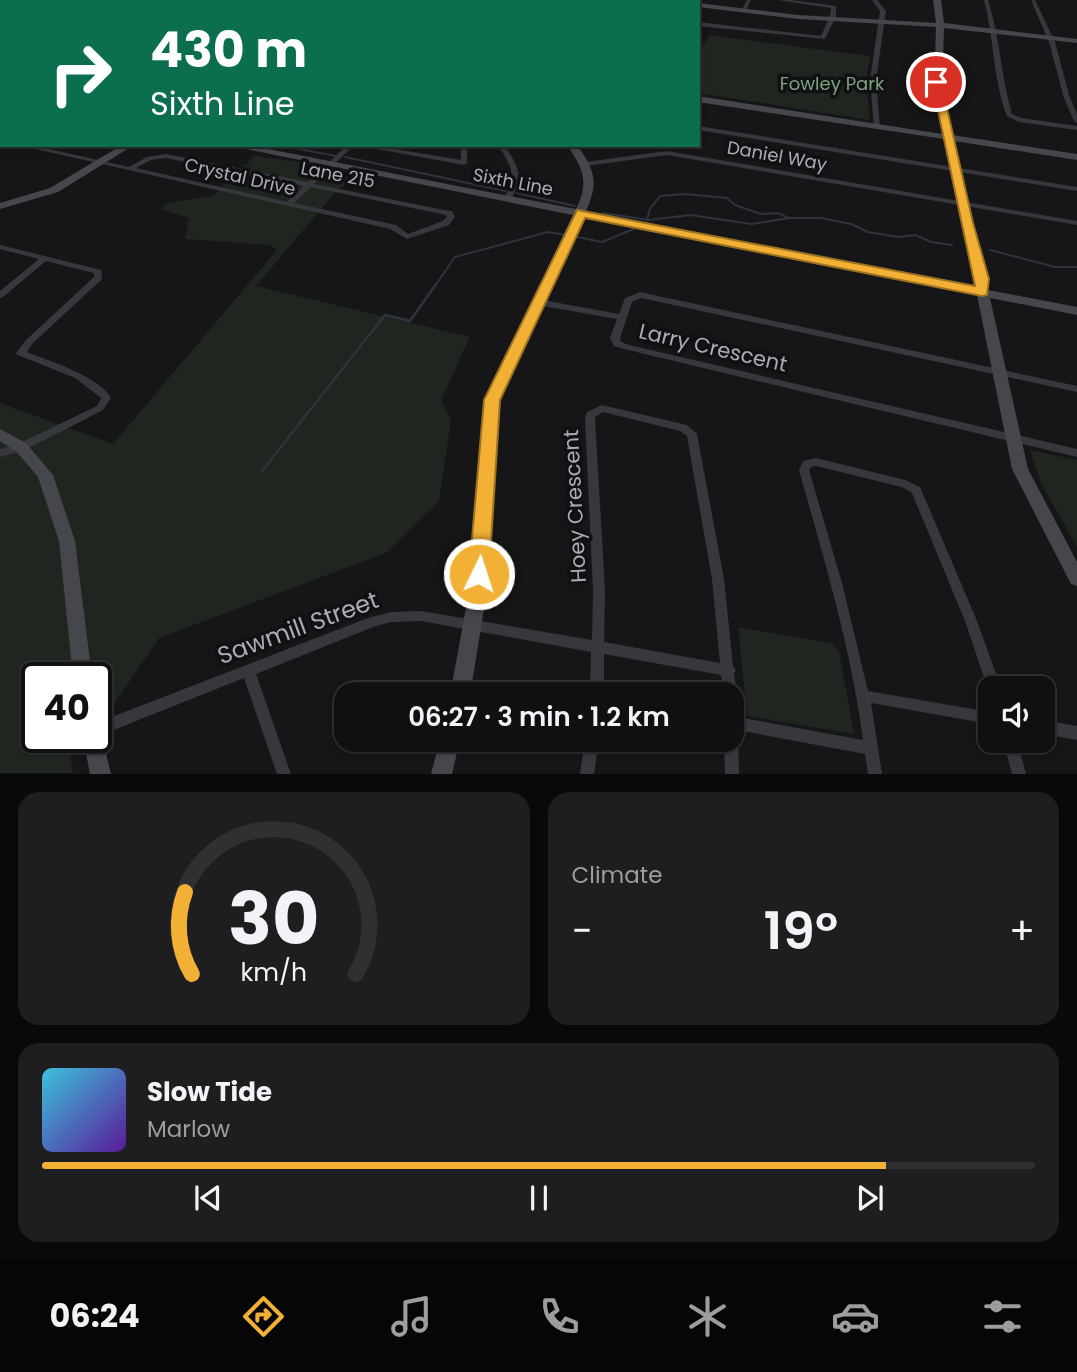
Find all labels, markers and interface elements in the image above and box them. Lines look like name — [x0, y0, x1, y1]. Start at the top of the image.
text: 430 m — [150, 16, 307, 84]
icon: right — [35, 28, 126, 119]
pin — [906, 52, 966, 112]
icon: arrive — [917, 63, 955, 101]
park label: Fowley Park — [780, 71, 885, 96]
text: Sixth Line — [150, 81, 295, 126]
street label: Daniel Way — [725, 134, 829, 177]
street label: Crystal Drive — [182, 152, 298, 201]
street label: Lane 215 — [299, 155, 377, 194]
street label: Sixth Line — [471, 161, 555, 202]
street label: Larry Crescent — [636, 316, 790, 379]
street label: Hoey Crescent — [556, 429, 593, 583]
position arrow — [442, 537, 516, 611]
street label: Sawmill Street — [213, 583, 383, 672]
speed limit sign: 40 — [21, 662, 112, 753]
map controls — [978, 676, 1055, 753]
button: sound — [978, 676, 1055, 753]
text: 06:27 · 3 min · 1.2 km — [408, 699, 670, 735]
text: Climate — [572, 859, 662, 891]
text: 30 — [228, 869, 320, 970]
text: 19° — [764, 894, 838, 967]
text: − — [572, 904, 592, 957]
text: + — [1009, 904, 1035, 957]
text: km/h — [240, 955, 307, 990]
text: Slow Tide — [147, 1074, 272, 1110]
text: Marlow — [147, 1113, 230, 1145]
icon: previous — [189, 1179, 227, 1217]
icon: pause — [520, 1179, 558, 1217]
icon: next — [851, 1179, 889, 1217]
icon: directions — [239, 1292, 288, 1341]
icon: music — [387, 1292, 436, 1341]
icon: phone — [535, 1292, 584, 1341]
icon: climate — [683, 1292, 732, 1341]
icon: car — [831, 1292, 880, 1341]
icon: filters — [978, 1292, 1027, 1341]
text: 06:24 — [49, 1293, 140, 1338]

